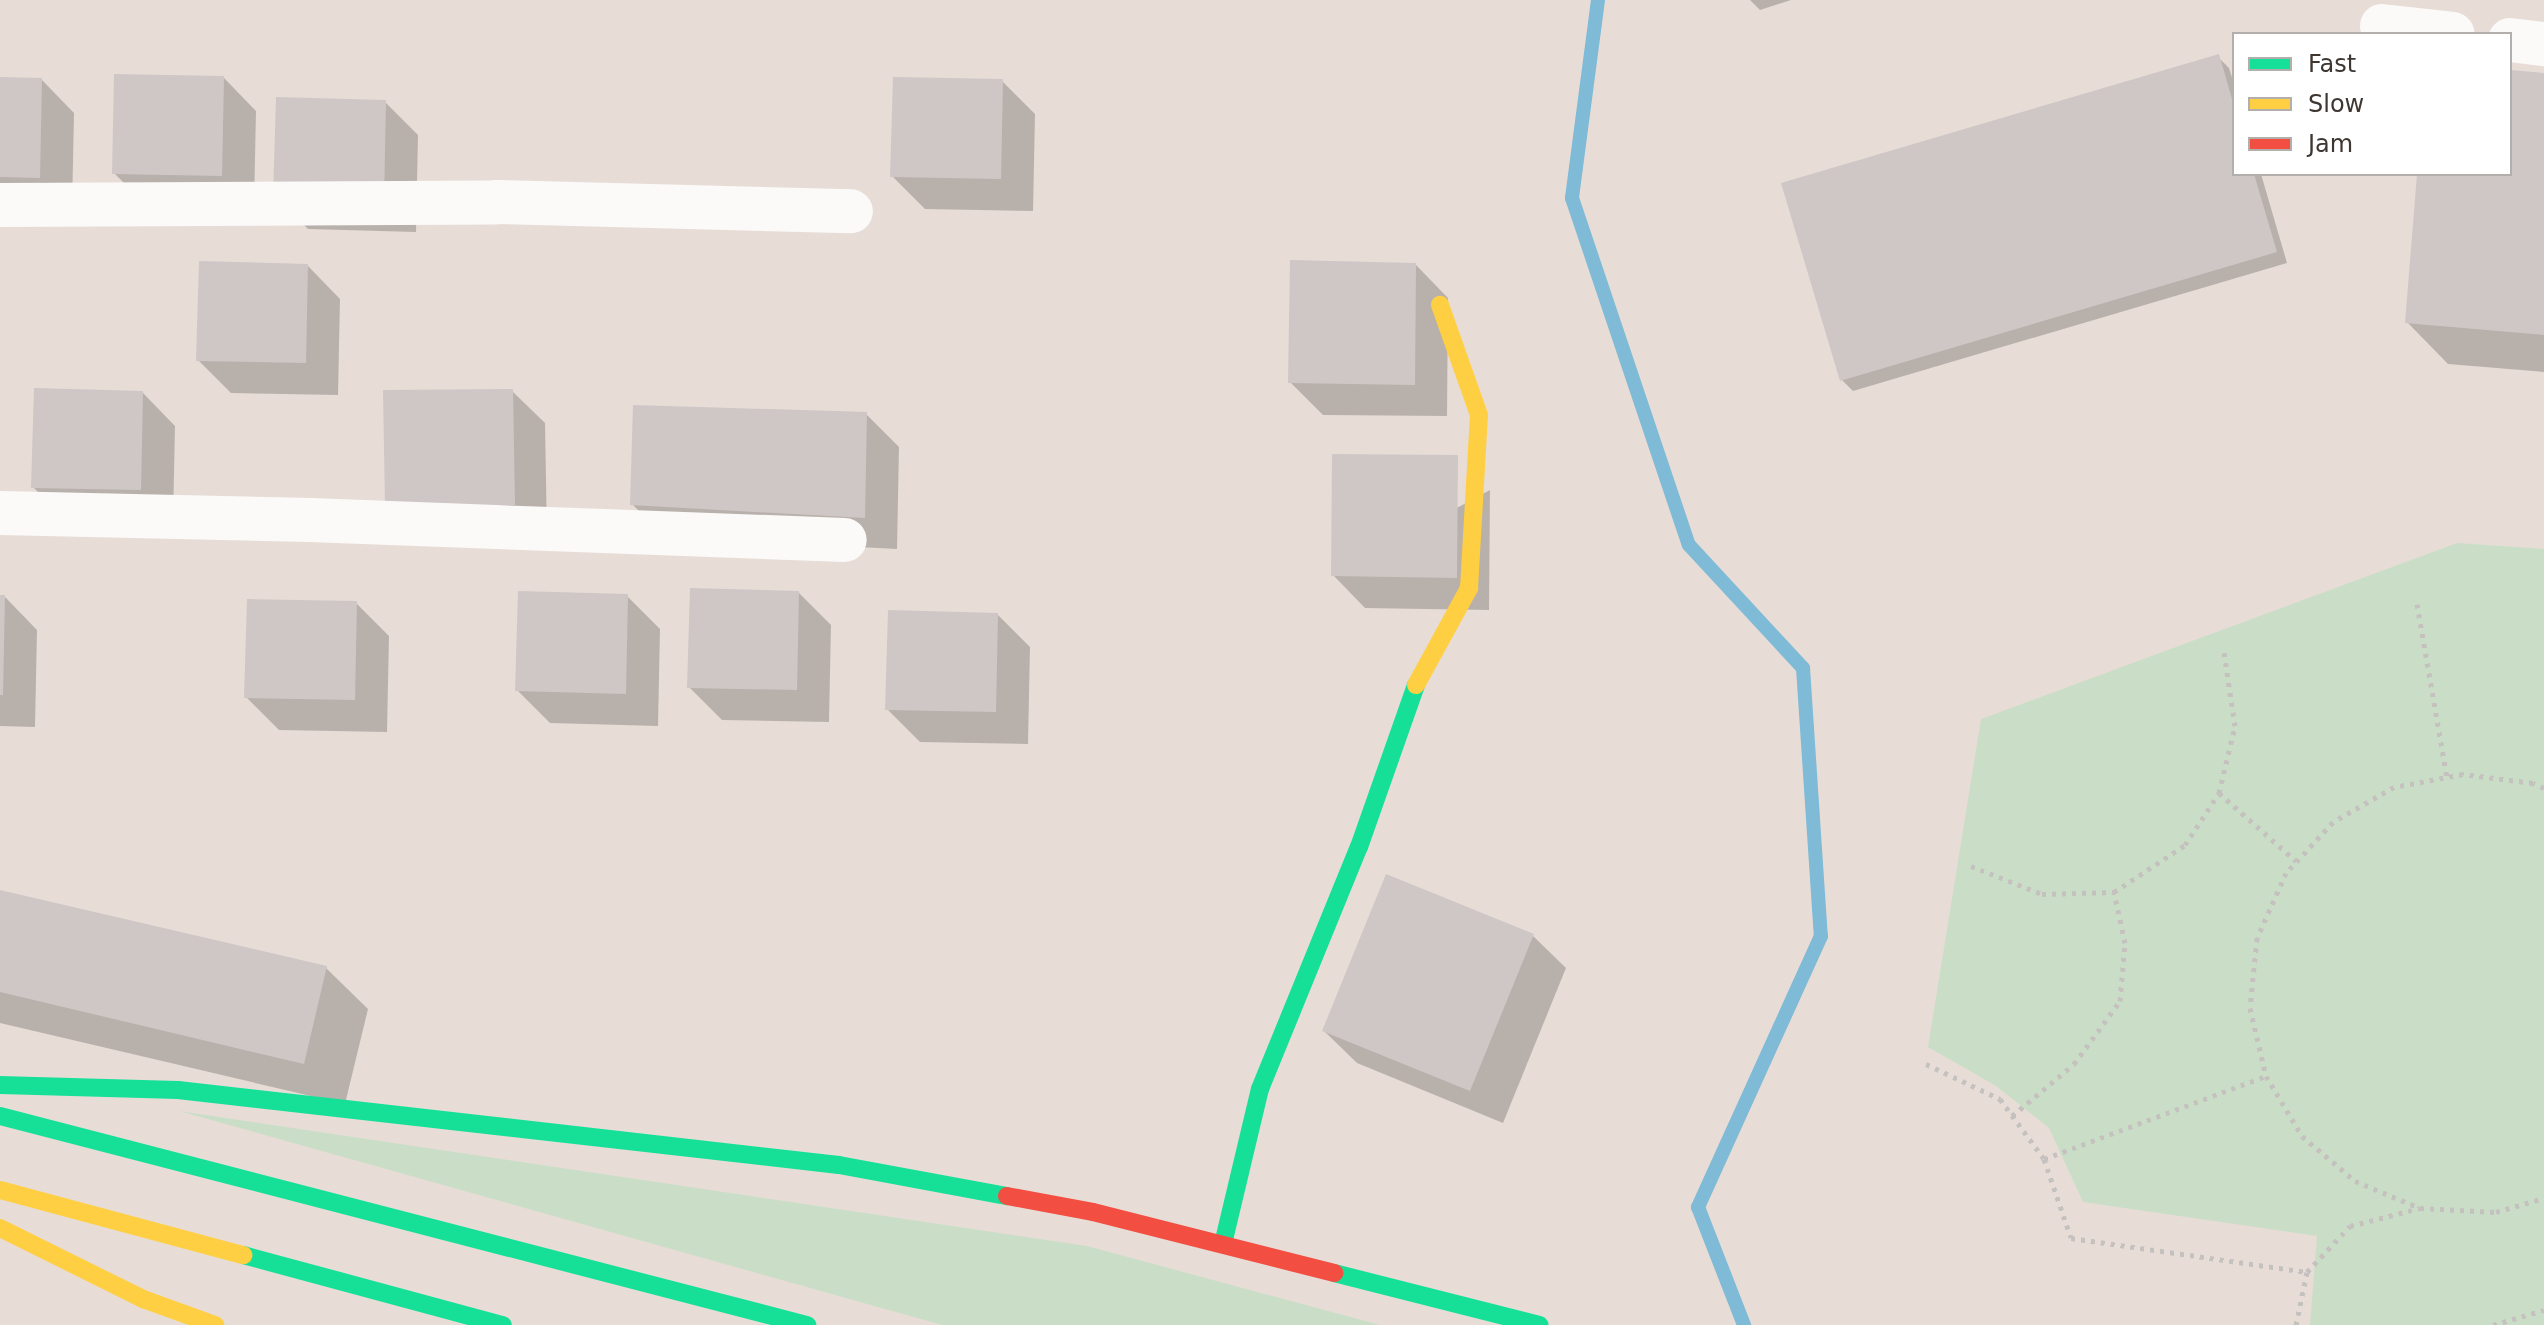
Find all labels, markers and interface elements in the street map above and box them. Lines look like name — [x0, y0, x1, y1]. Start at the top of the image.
legend — [2232, 32, 2512, 176]
text: Fast — [2308, 50, 2356, 78]
text: Slow — [2308, 90, 2364, 118]
text: Jam — [2308, 130, 2353, 158]

